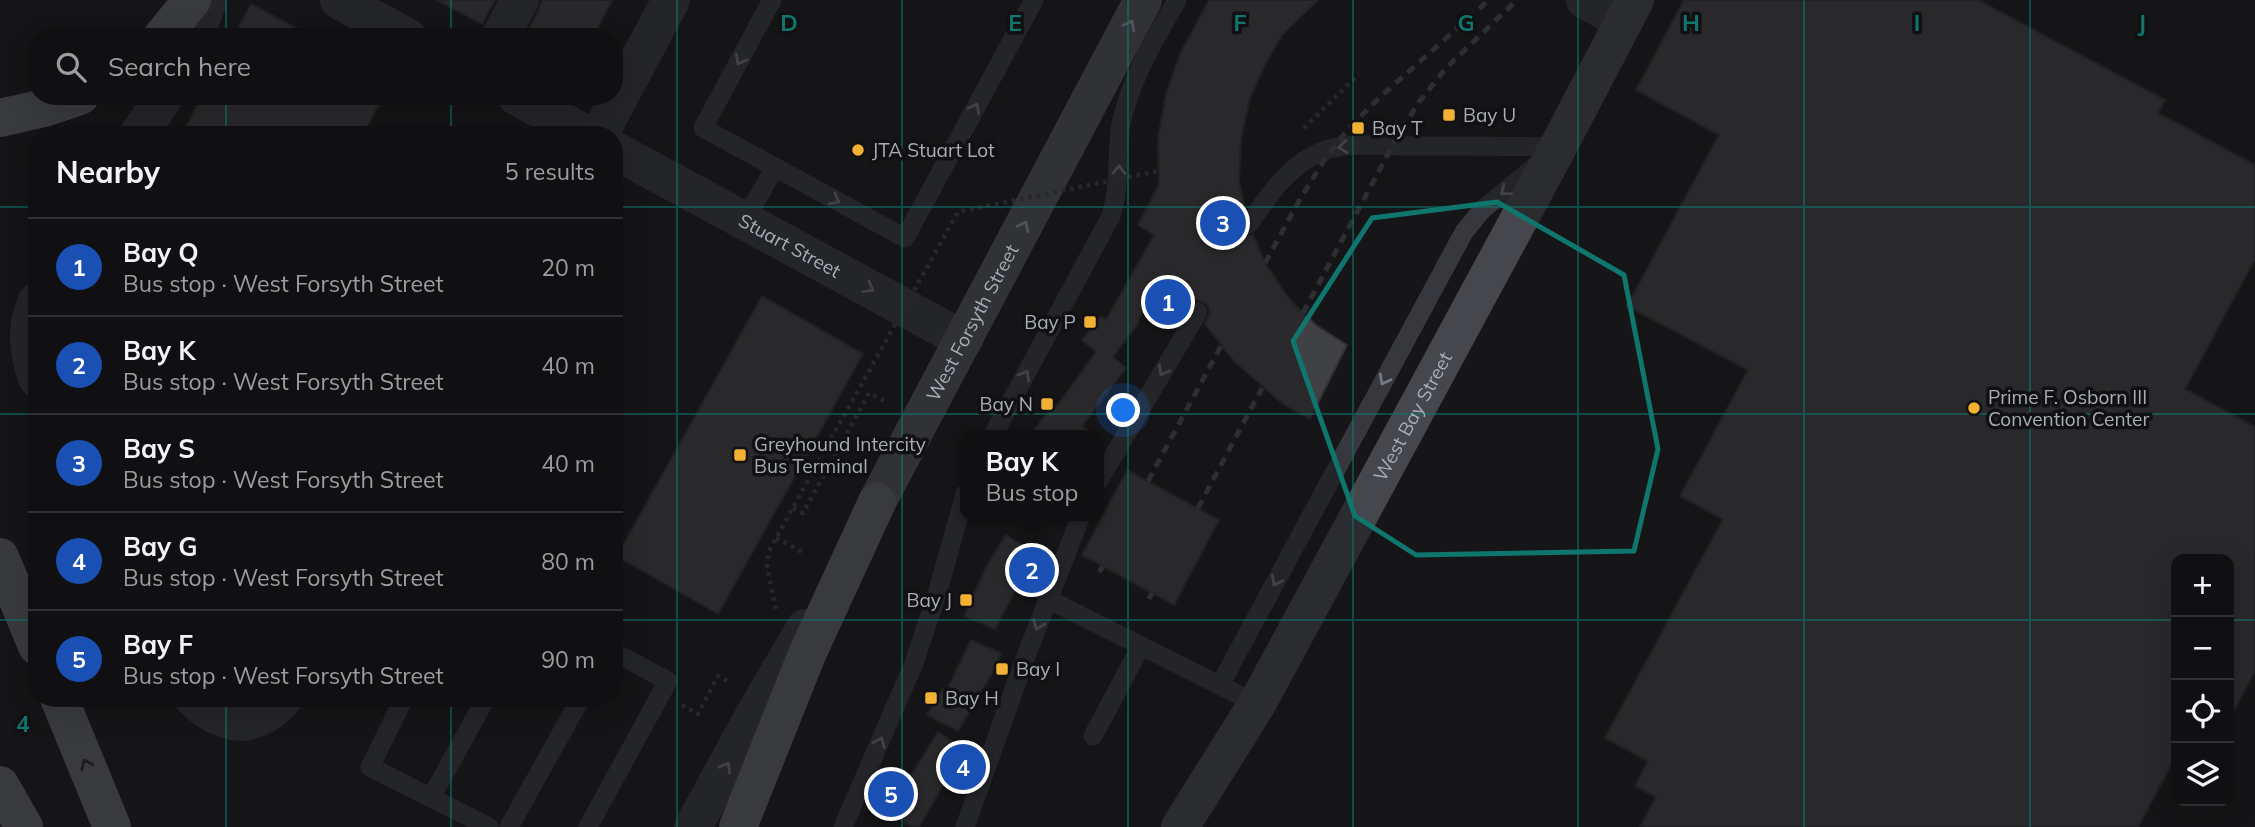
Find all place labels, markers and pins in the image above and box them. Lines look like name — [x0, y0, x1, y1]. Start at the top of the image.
place label: Bay U — [1463, 103, 1516, 127]
marker: Bay U — [1441, 107, 1457, 123]
place label: Bay T — [1372, 116, 1423, 140]
marker: Bay T — [1350, 120, 1366, 136]
place label: JTA Stuart Lot — [872, 138, 995, 162]
marker: JTA Stuart Lot — [850, 142, 866, 158]
pin: 3 — [1200, 197, 1246, 249]
pin: 1 — [1145, 276, 1191, 328]
place label: Bay P — [1024, 310, 1076, 334]
marker: Bay P — [1082, 314, 1098, 330]
place label: Prime F. Osborn III Convention Center — [1988, 385, 2149, 431]
place label: Bay N — [980, 392, 1033, 416]
marker: Bay N — [1039, 396, 1055, 412]
marker: Prime F. Osborn III Convention Center — [1966, 400, 1982, 416]
place label: Greyhound Intercity Bus Terminal — [754, 432, 926, 478]
marker: Greyhound Intercity Bus Terminal — [732, 447, 748, 463]
pin: 2 — [1009, 544, 1055, 596]
place label: Bay J — [906, 588, 952, 612]
marker: Bay J — [958, 592, 974, 608]
place label: Bay I — [1016, 657, 1060, 681]
marker: Bay I — [994, 661, 1010, 677]
place label: Bay H — [945, 686, 999, 710]
marker: Bay H — [923, 690, 939, 706]
pin: 4 — [940, 741, 986, 793]
pin: 5 — [868, 768, 914, 820]

